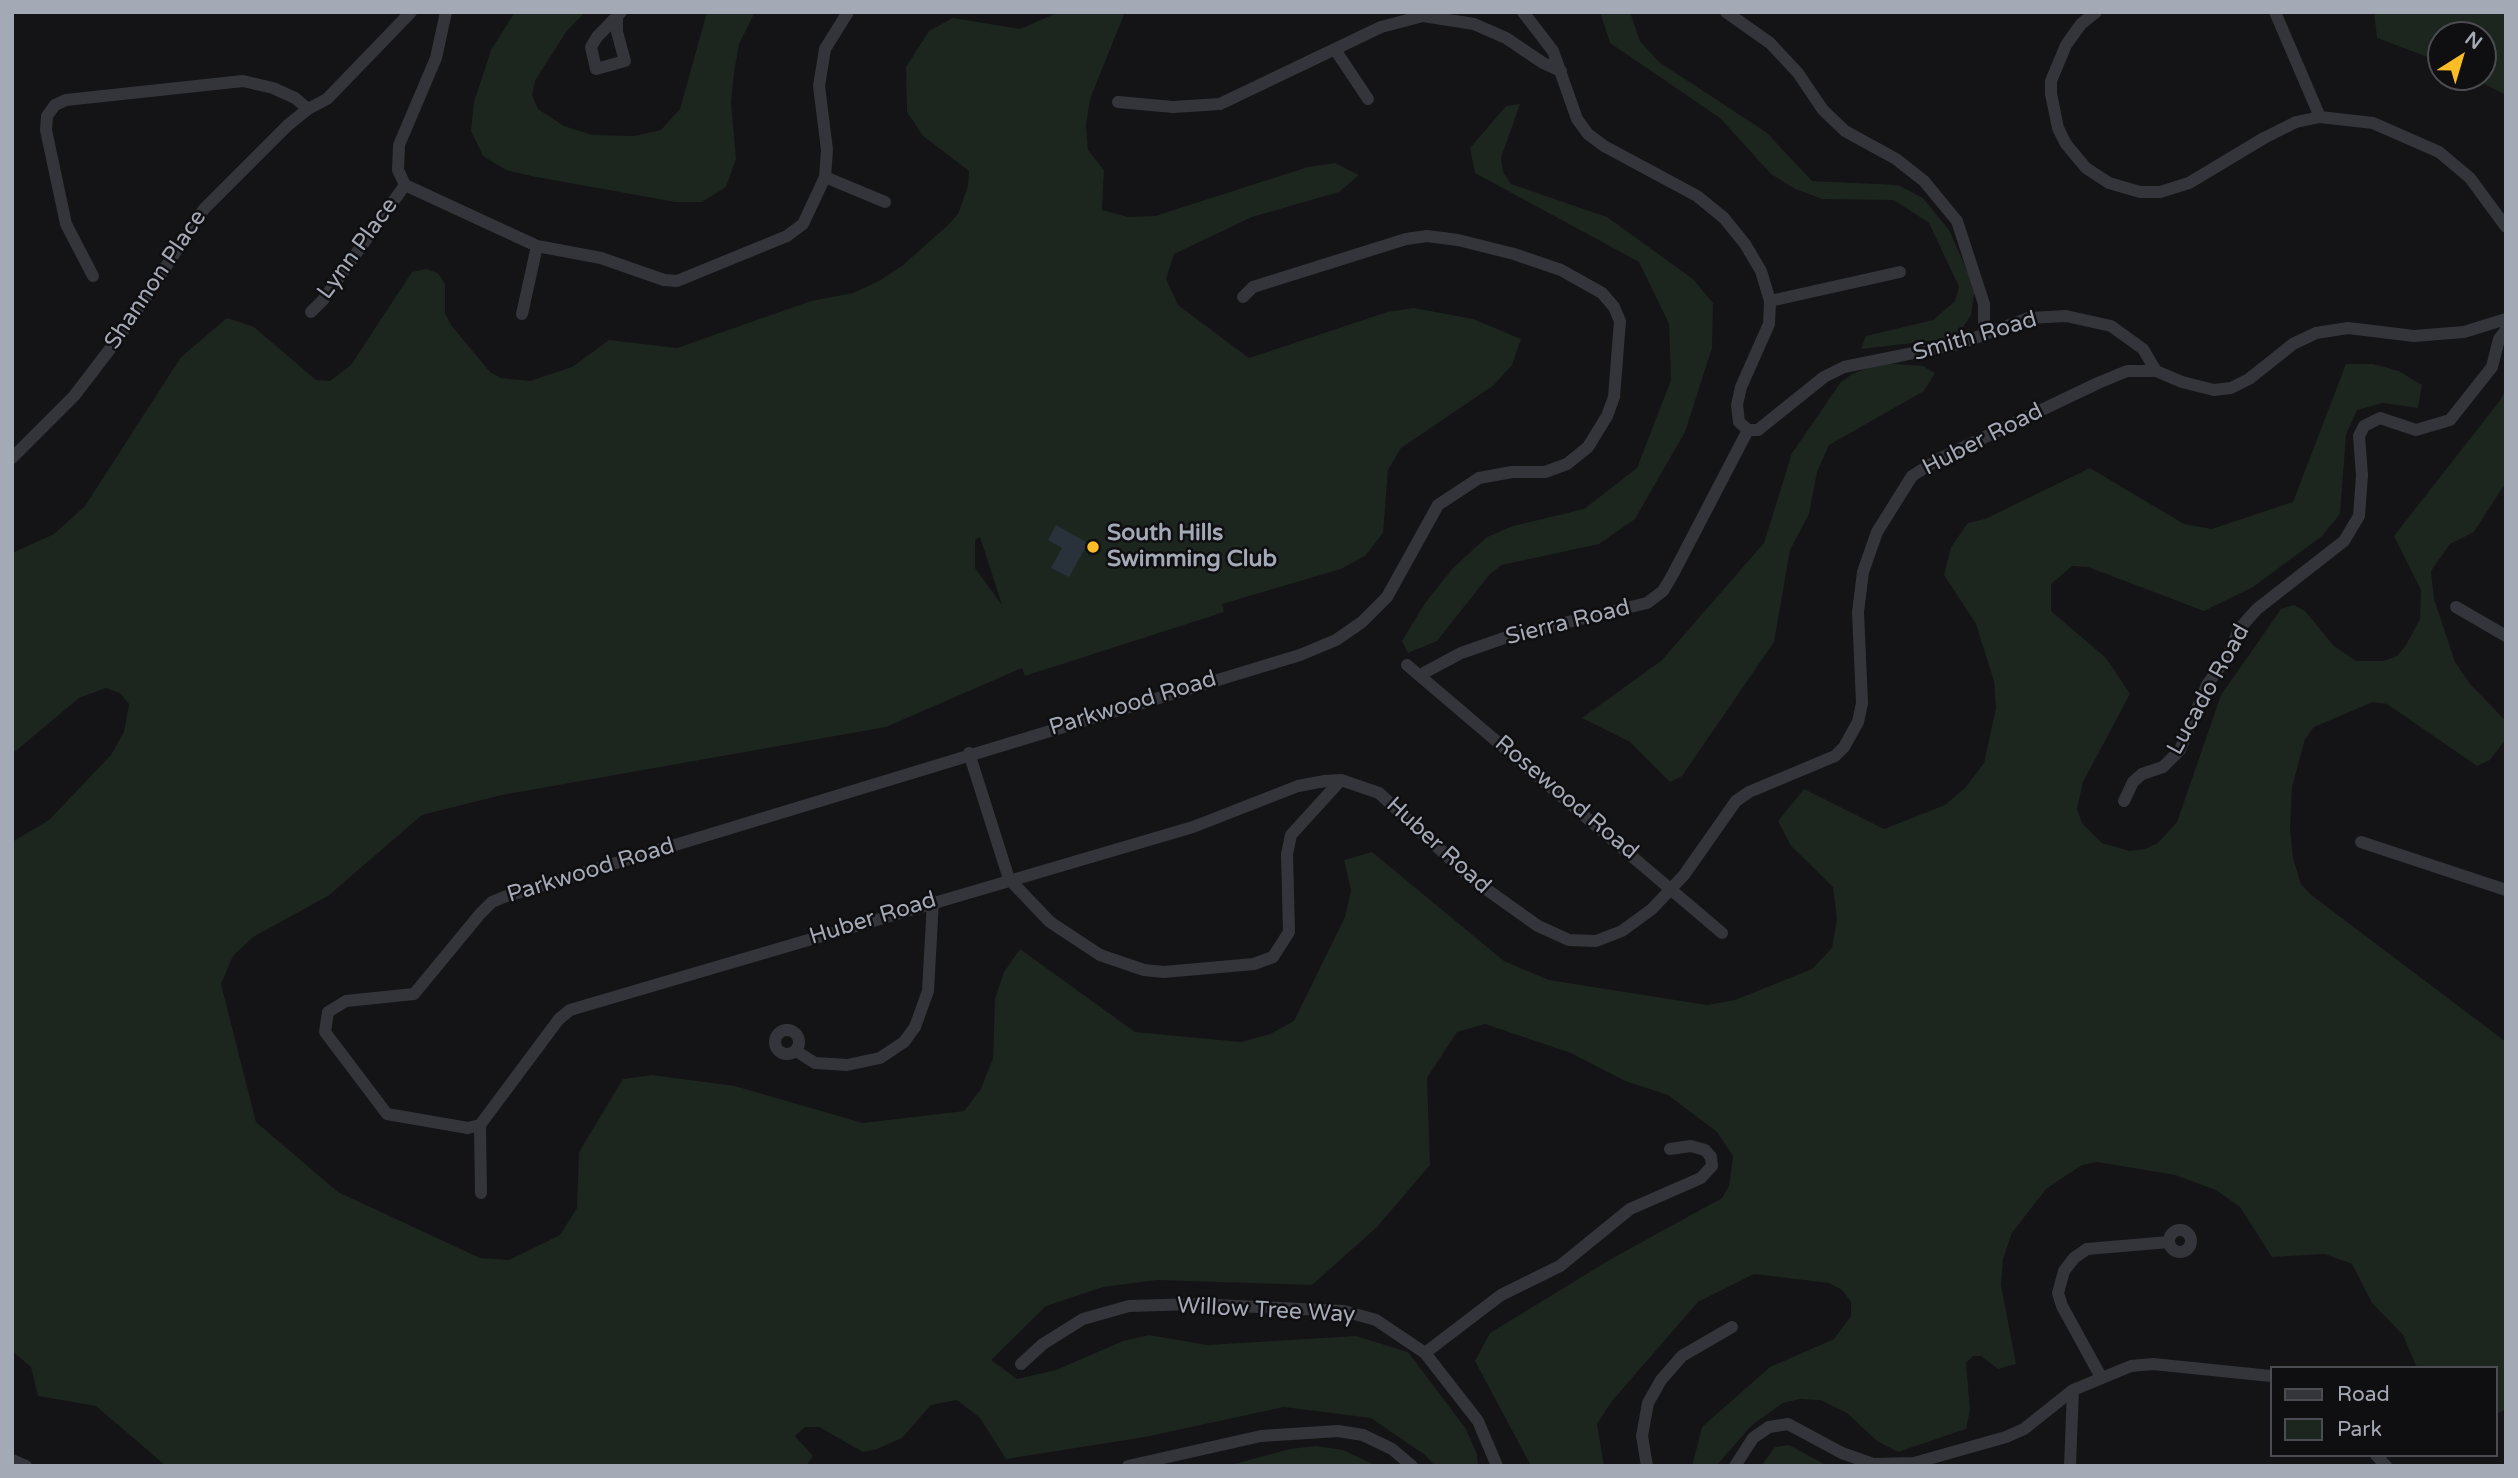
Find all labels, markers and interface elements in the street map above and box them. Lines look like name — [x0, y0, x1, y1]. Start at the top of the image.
north arrow — [2427, 21, 2497, 91]
text: N — [2461, 27, 2486, 54]
street label: Lynn Place — [312, 193, 404, 305]
street label: Shannon Place — [99, 205, 213, 355]
street label: Smith Road — [1910, 306, 2040, 368]
street label: Huber Road — [1918, 398, 2048, 482]
place label: South Hills Swimming Club — [1107, 520, 1277, 574]
marker: South Hills Swimming Club — [1085, 539, 1101, 555]
street label: Sierra Road — [1503, 594, 1633, 652]
street label: Lucado Road — [2162, 620, 2256, 760]
street label: Parkwood Road — [1046, 665, 1220, 743]
street label: Rosewood Road — [1489, 730, 1643, 866]
street label: Huber Road — [1380, 792, 1496, 900]
street label: Parkwood Road — [504, 832, 678, 910]
street label: Huber Road — [806, 887, 940, 951]
street label: Willow Tree Way — [1176, 1293, 1356, 1329]
legend — [2270, 1366, 2497, 1457]
text: Road — [2337, 1382, 2390, 1407]
text: Park — [2337, 1417, 2382, 1442]

